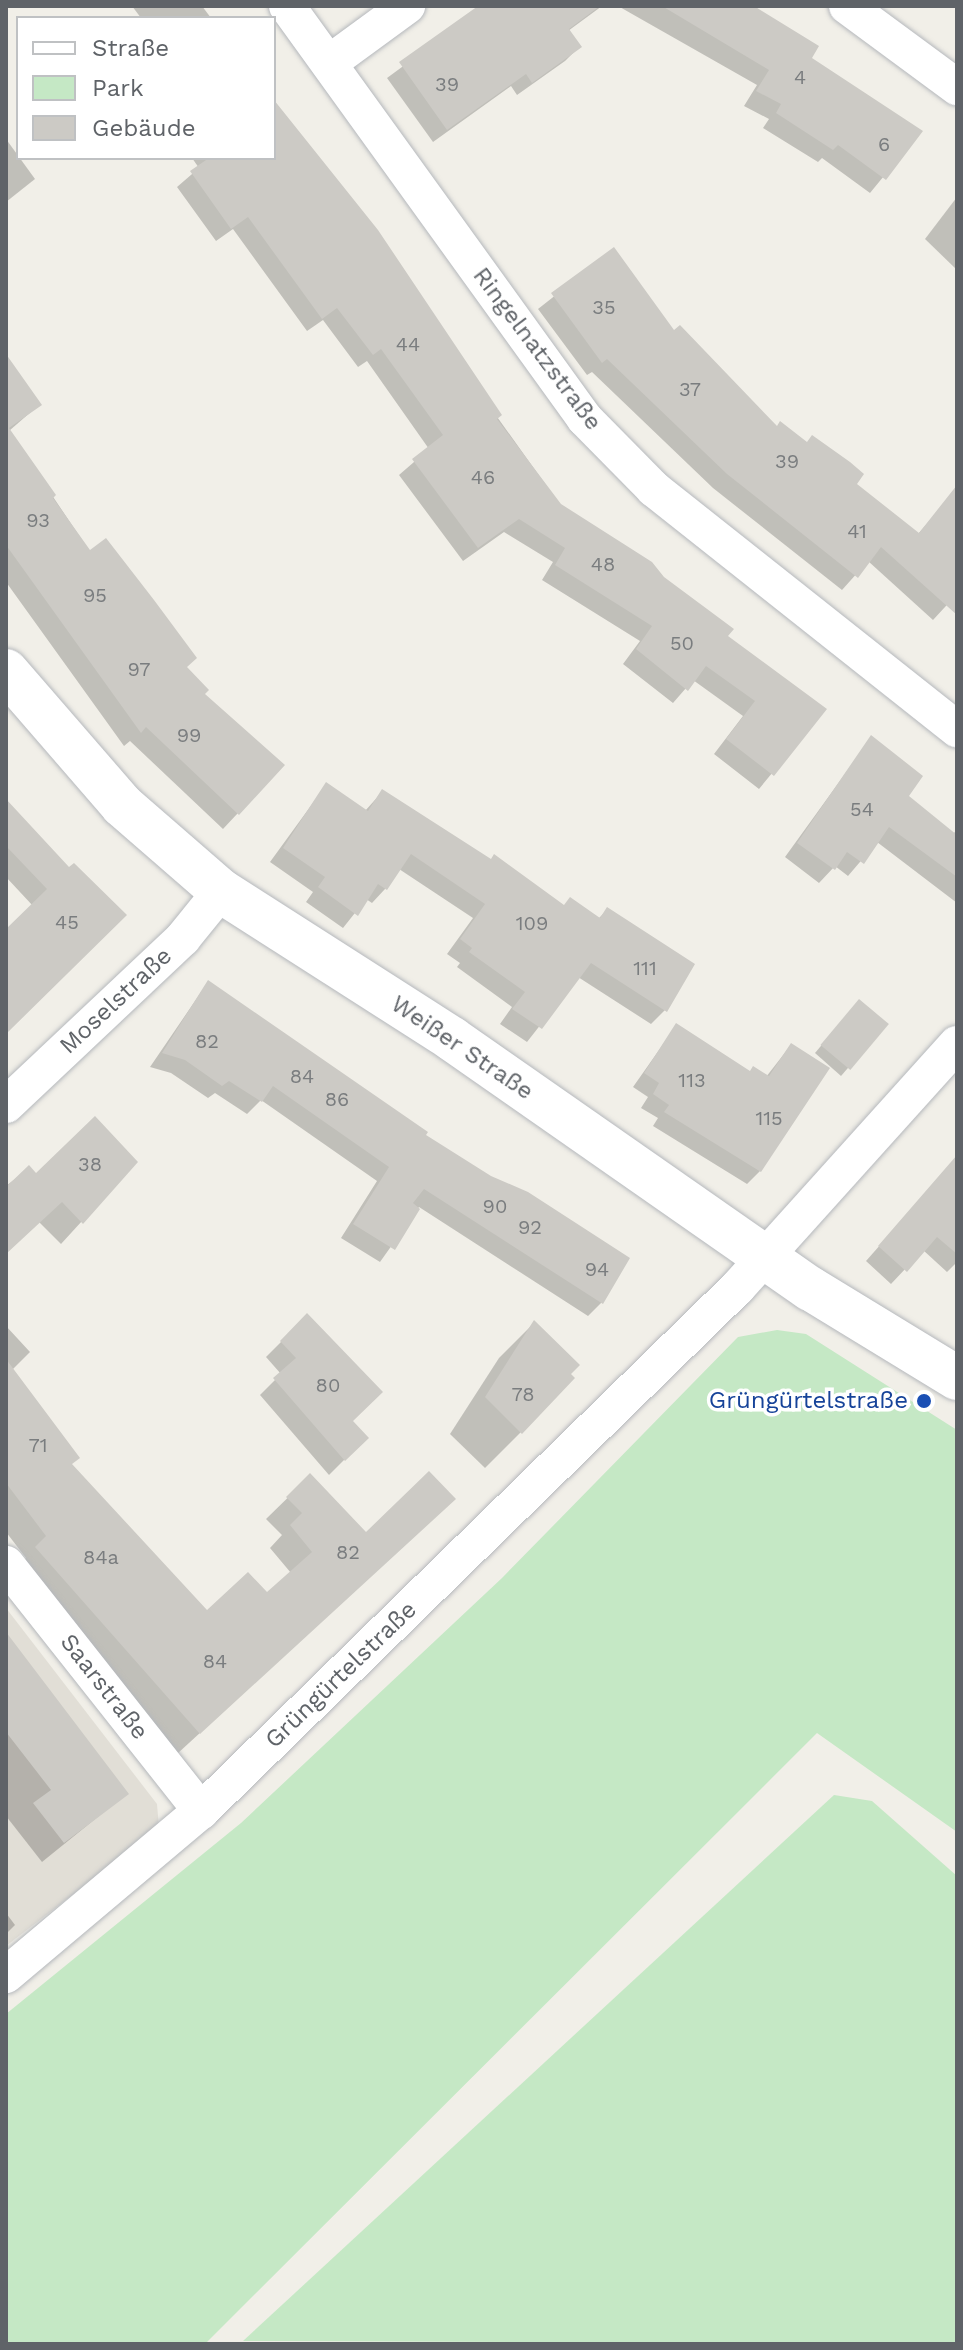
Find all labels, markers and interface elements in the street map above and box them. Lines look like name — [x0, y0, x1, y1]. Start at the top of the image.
legend — [16, 16, 276, 160]
text: Straße — [92, 34, 169, 62]
house number: 4 — [794, 65, 806, 89]
house number: 39 — [435, 72, 459, 96]
text: Park — [92, 74, 144, 102]
text: Gebäude — [92, 114, 196, 142]
house number: 6 — [878, 132, 890, 156]
street label: Ringelnatzstraße — [466, 262, 608, 436]
house number: 35 — [592, 295, 616, 319]
house number: 44 — [396, 332, 420, 356]
house number: 37 — [679, 377, 701, 401]
house number: 39 — [775, 449, 799, 473]
house number: 46 — [471, 465, 495, 489]
house number: 93 — [26, 508, 50, 532]
house number: 41 — [847, 519, 867, 543]
house number: 48 — [591, 552, 615, 576]
house number: 95 — [83, 583, 107, 607]
house number: 50 — [670, 631, 694, 655]
house number: 97 — [127, 657, 151, 681]
house number: 99 — [177, 723, 201, 747]
house number: 54 — [850, 797, 874, 821]
house number: 45 — [55, 910, 79, 934]
house number: 109 — [516, 911, 548, 935]
street label: Moselstraße — [54, 942, 178, 1060]
house number: 111 — [633, 956, 657, 980]
street label: Weißer Straße — [385, 990, 539, 1106]
house number: 82 — [195, 1029, 219, 1053]
house number: 84 — [290, 1064, 314, 1088]
house number: 113 — [678, 1068, 706, 1092]
house number: 86 — [325, 1087, 349, 1111]
house number: 115 — [755, 1106, 783, 1130]
house number: 38 — [78, 1152, 102, 1176]
house number: 90 — [483, 1194, 507, 1218]
house number: 92 — [518, 1215, 542, 1239]
house number: 94 — [585, 1257, 609, 1281]
house number: 80 — [316, 1373, 340, 1397]
house number: 78 — [511, 1382, 535, 1406]
place label: Grüngürtelstraße — [709, 1387, 908, 1415]
marker: Grüngürtelstraße — [915, 1392, 933, 1410]
house number: 71 — [28, 1433, 48, 1457]
house number: 82 — [336, 1540, 360, 1564]
house number: 84a — [83, 1545, 119, 1569]
street label: Grüngürtelstraße — [259, 1595, 423, 1755]
street label: Saarstraße — [54, 1628, 154, 1746]
house number: 84 — [203, 1649, 227, 1673]

